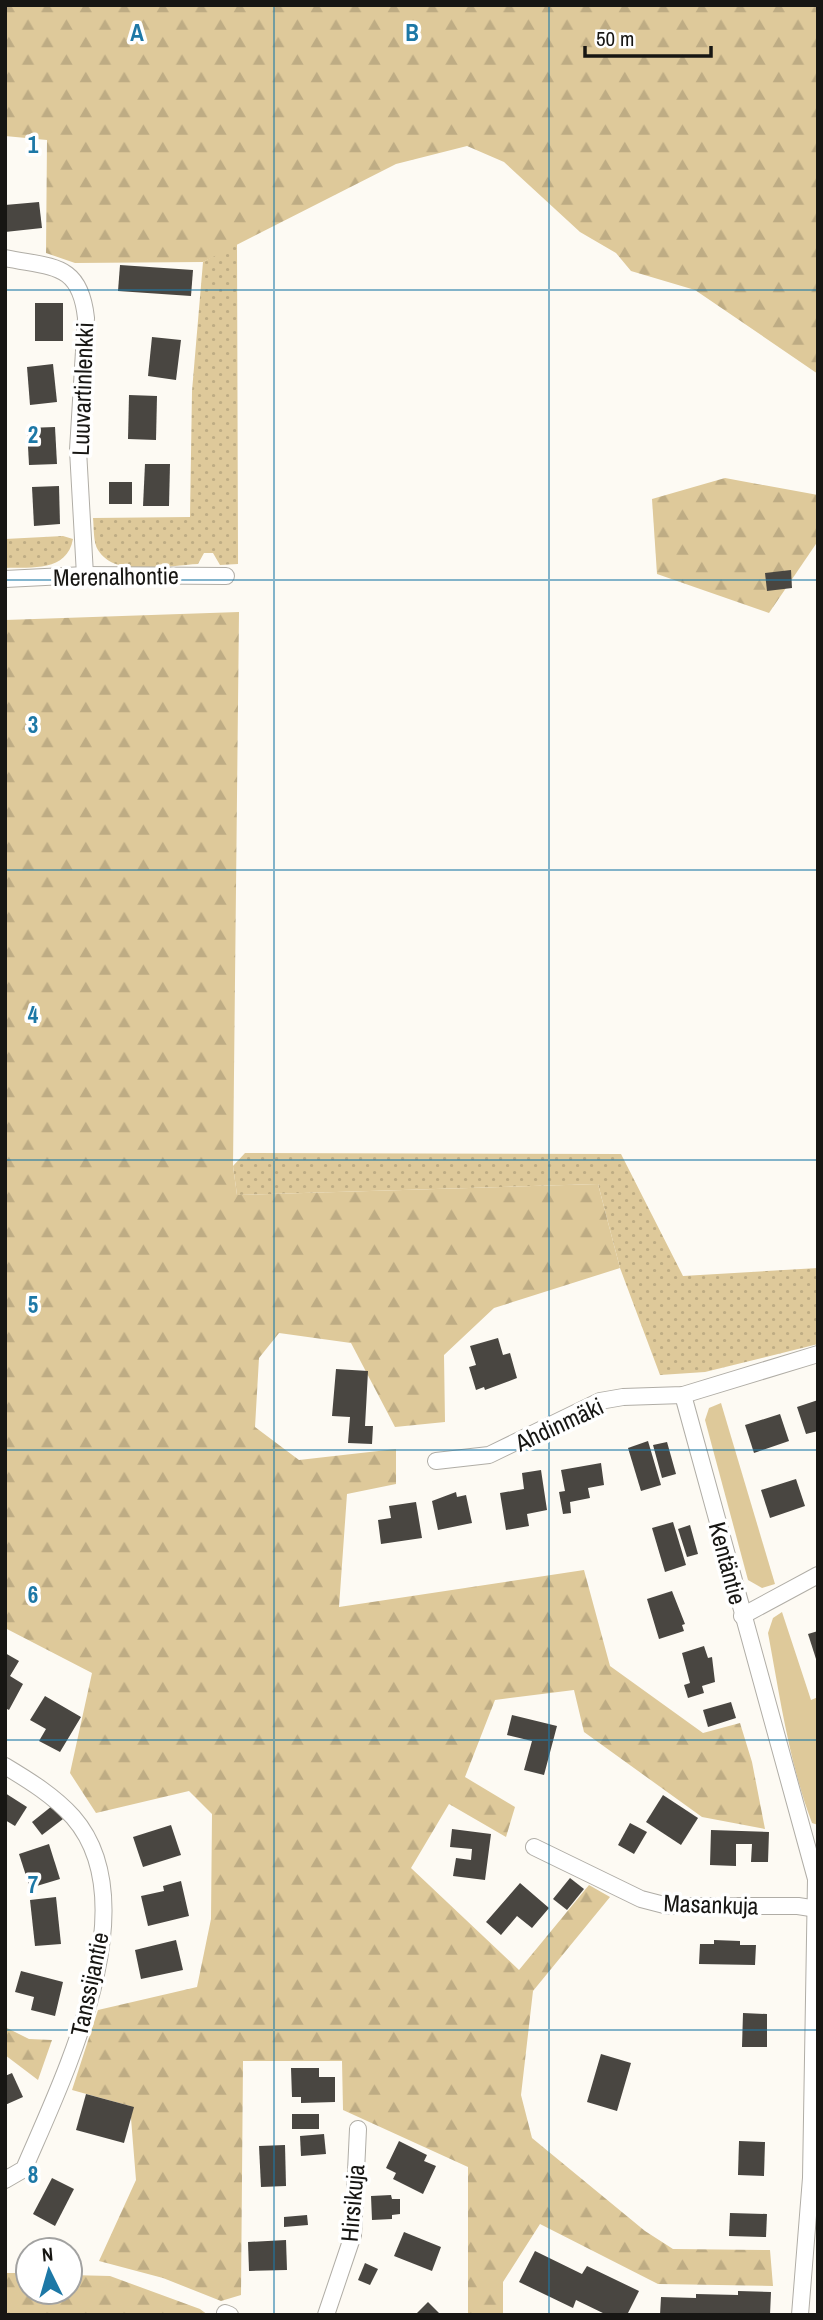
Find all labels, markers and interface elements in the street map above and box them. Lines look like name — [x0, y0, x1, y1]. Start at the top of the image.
scale bar — [585, 14, 711, 58]
text: A — [130, 17, 144, 48]
text: B — [405, 17, 419, 48]
text: 50 m — [596, 24, 634, 53]
text: 1 — [28, 129, 39, 160]
street label: Luuvartinlenkki — [64, 322, 100, 456]
text: 2 — [28, 419, 38, 450]
street label: Merenalhontie — [53, 559, 179, 593]
text: 3 — [28, 709, 38, 740]
text: 4 — [28, 999, 39, 1030]
text: 5 — [28, 1289, 38, 1320]
street label: Ahdinmäki — [509, 1390, 608, 1459]
street label: Kentäntie — [702, 1518, 754, 1608]
text: 6 — [28, 1579, 38, 1610]
text: 7 — [28, 1869, 38, 1900]
street label: Masankuja — [663, 1886, 759, 1922]
street label: Tanssijantie — [62, 1929, 116, 2039]
text: 8 — [28, 2159, 38, 2190]
street label: Hirsikuja — [333, 2163, 371, 2243]
north arrow — [14, 2236, 84, 2306]
text: N — [41, 2241, 54, 2268]

